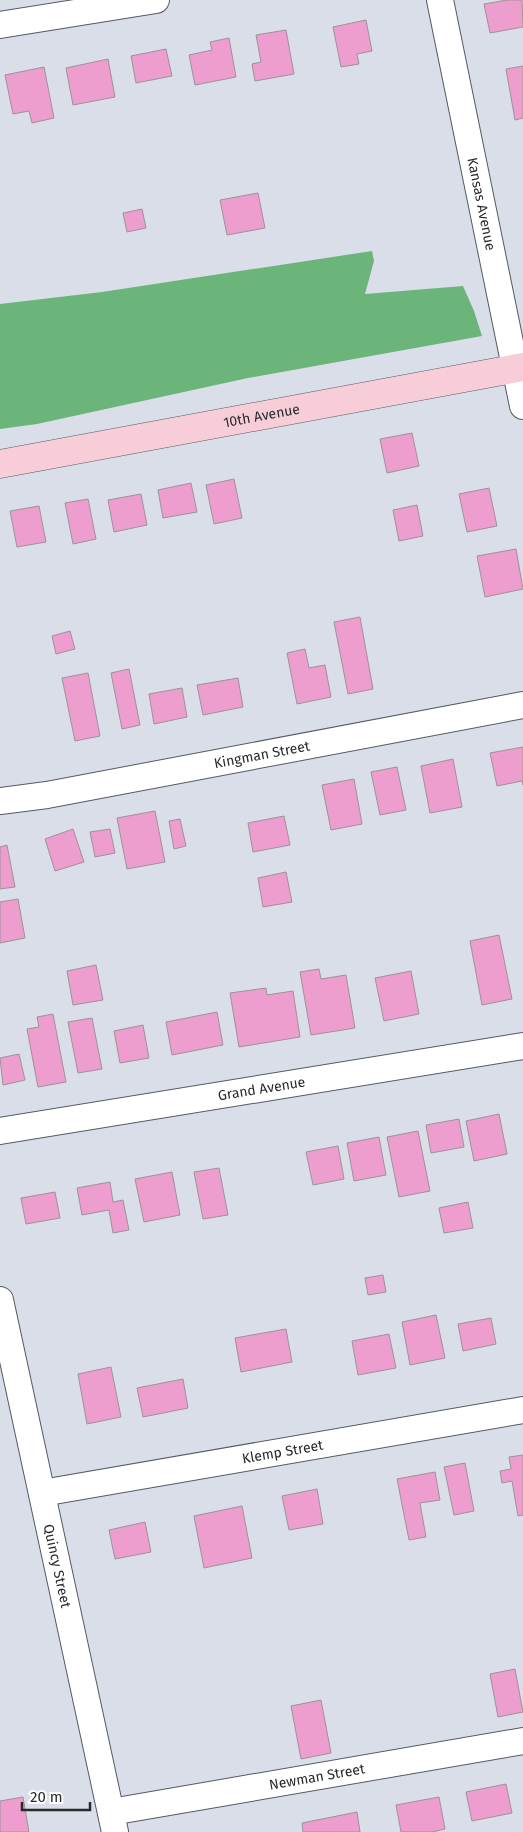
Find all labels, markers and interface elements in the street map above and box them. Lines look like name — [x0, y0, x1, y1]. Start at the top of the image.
street label: Kansas Avenue — [464, 156, 499, 252]
street label: 10th Avenue — [222, 400, 301, 431]
street label: Kingman Street — [212, 737, 312, 772]
street label: Grand Avenue — [217, 1073, 306, 1104]
street label: Klemp Street — [241, 1436, 325, 1467]
street label: Quincy Street — [40, 1522, 75, 1610]
street label: Newman Street — [268, 1760, 367, 1793]
scale bar — [22, 1780, 90, 1812]
text: 20 m — [30, 1788, 63, 1806]

